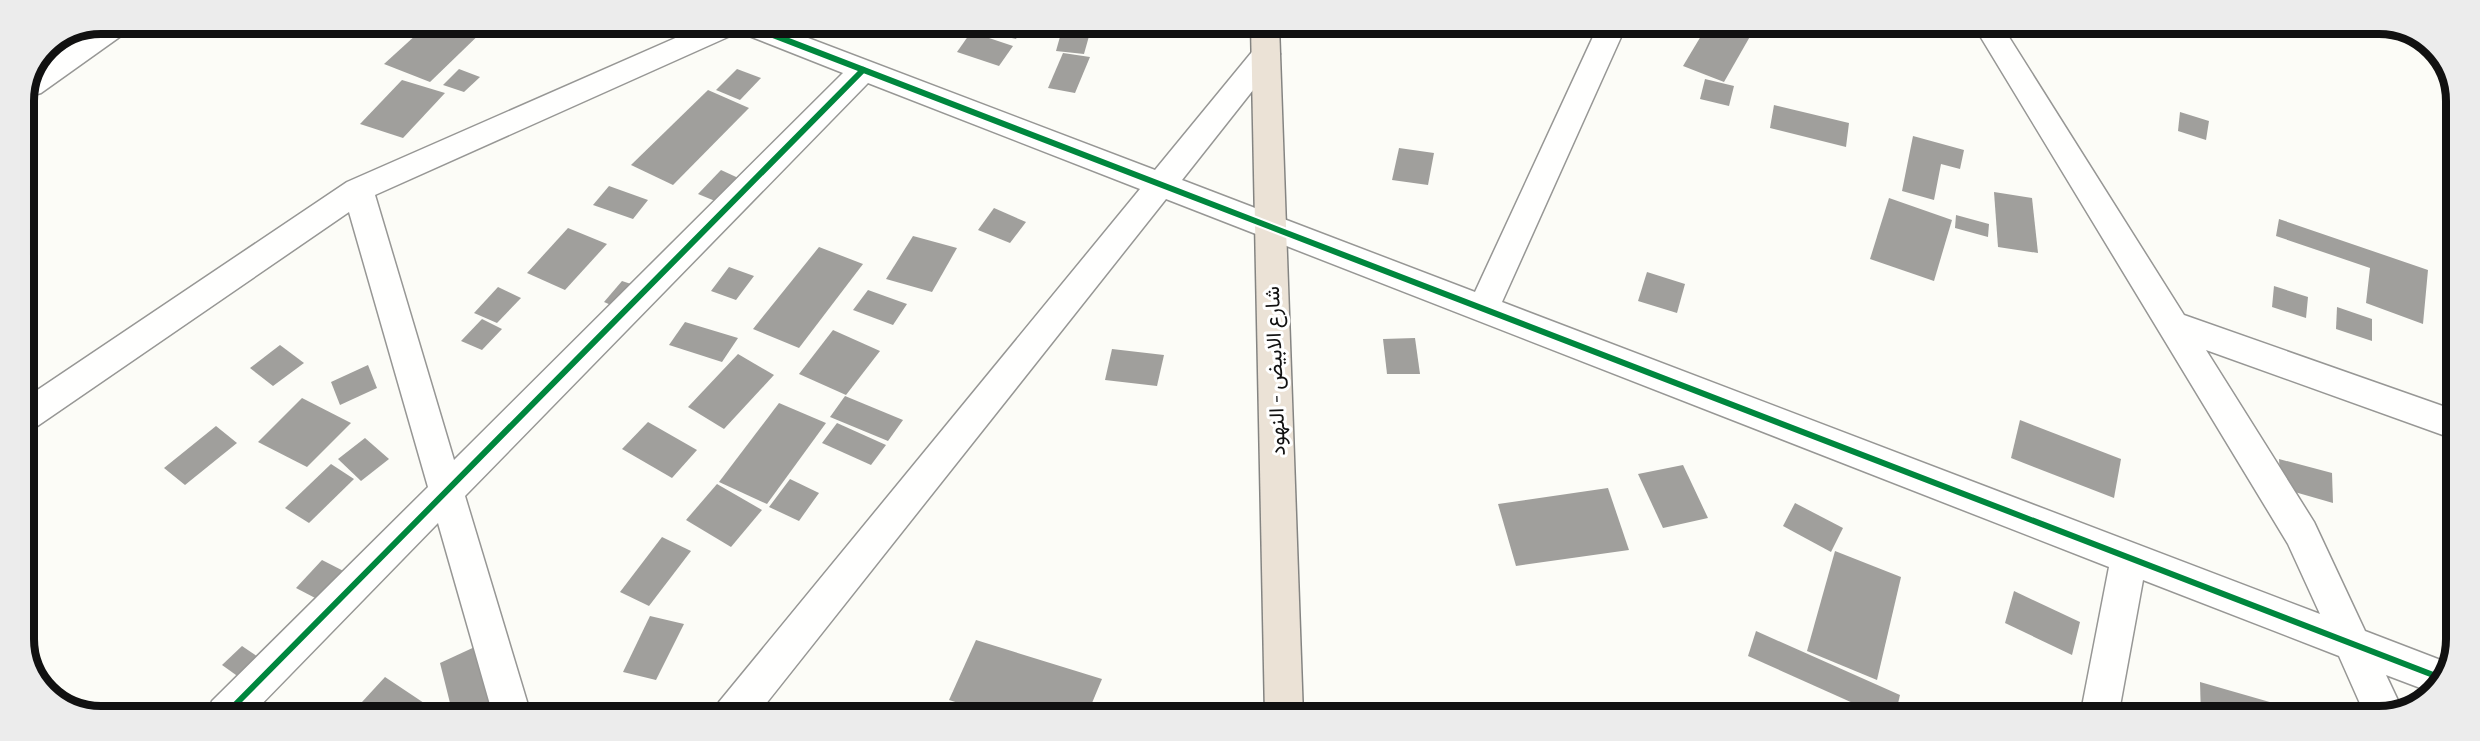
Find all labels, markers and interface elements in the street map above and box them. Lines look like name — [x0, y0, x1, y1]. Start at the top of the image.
street label: شارع الابيض - النهود — [1259, 286, 1292, 456]

